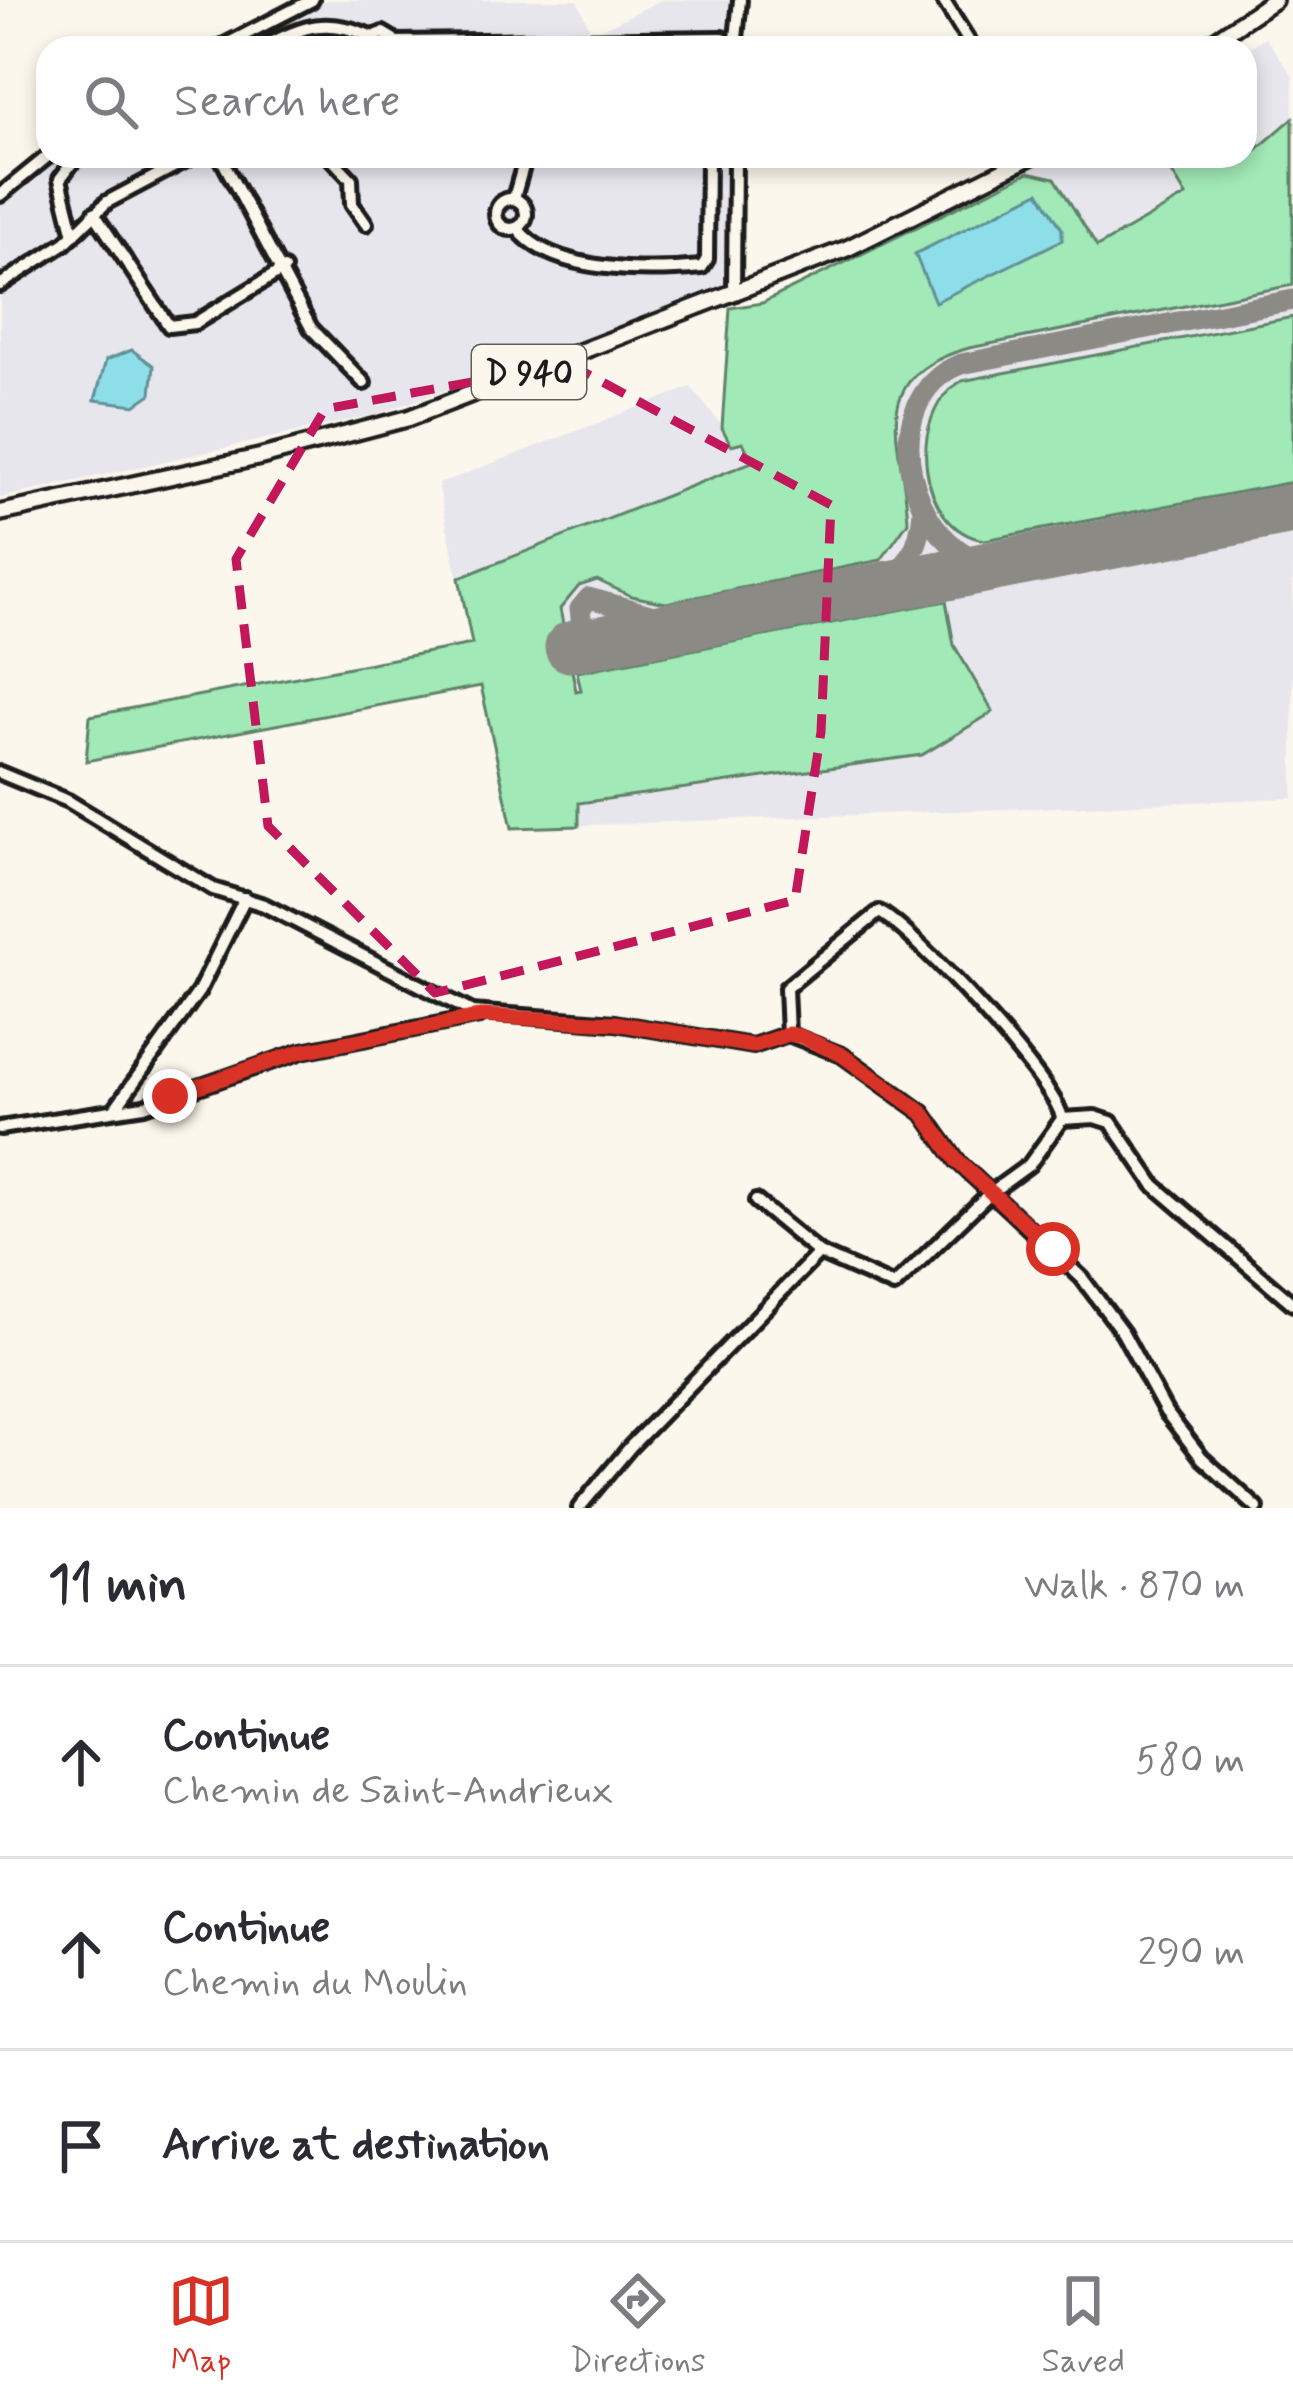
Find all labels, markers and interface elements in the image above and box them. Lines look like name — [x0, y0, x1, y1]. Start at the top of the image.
search box — [36, 36, 1257, 168]
icon: search — [78, 69, 144, 135]
text: Search here — [174, 73, 401, 132]
road number: D 940 — [472, 345, 586, 399]
route end — [143, 1069, 197, 1123]
route start — [1026, 1222, 1080, 1276]
text: 11 min — [48, 1553, 187, 1619]
text: Walk · 870 m — [1024, 1561, 1245, 1612]
text: Continue — [162, 1707, 330, 1766]
icon: ahead — [48, 1729, 114, 1795]
text: 580 m — [1135, 1736, 1245, 1787]
text: Chemin de Saint-Andrieux — [162, 1766, 613, 1817]
text: Continue — [162, 1899, 330, 1958]
icon: ahead — [48, 1921, 114, 1987]
text: 290 m — [1138, 1928, 1245, 1979]
text: Chemin du Moulin — [162, 1958, 468, 2009]
icon: arrive — [48, 2113, 114, 2179]
text: Arrive at destination — [162, 2116, 550, 2175]
tab: Map — [168, 2268, 234, 2384]
tab: Directions — [570, 2268, 706, 2384]
tab: Saved — [1042, 2268, 1125, 2384]

